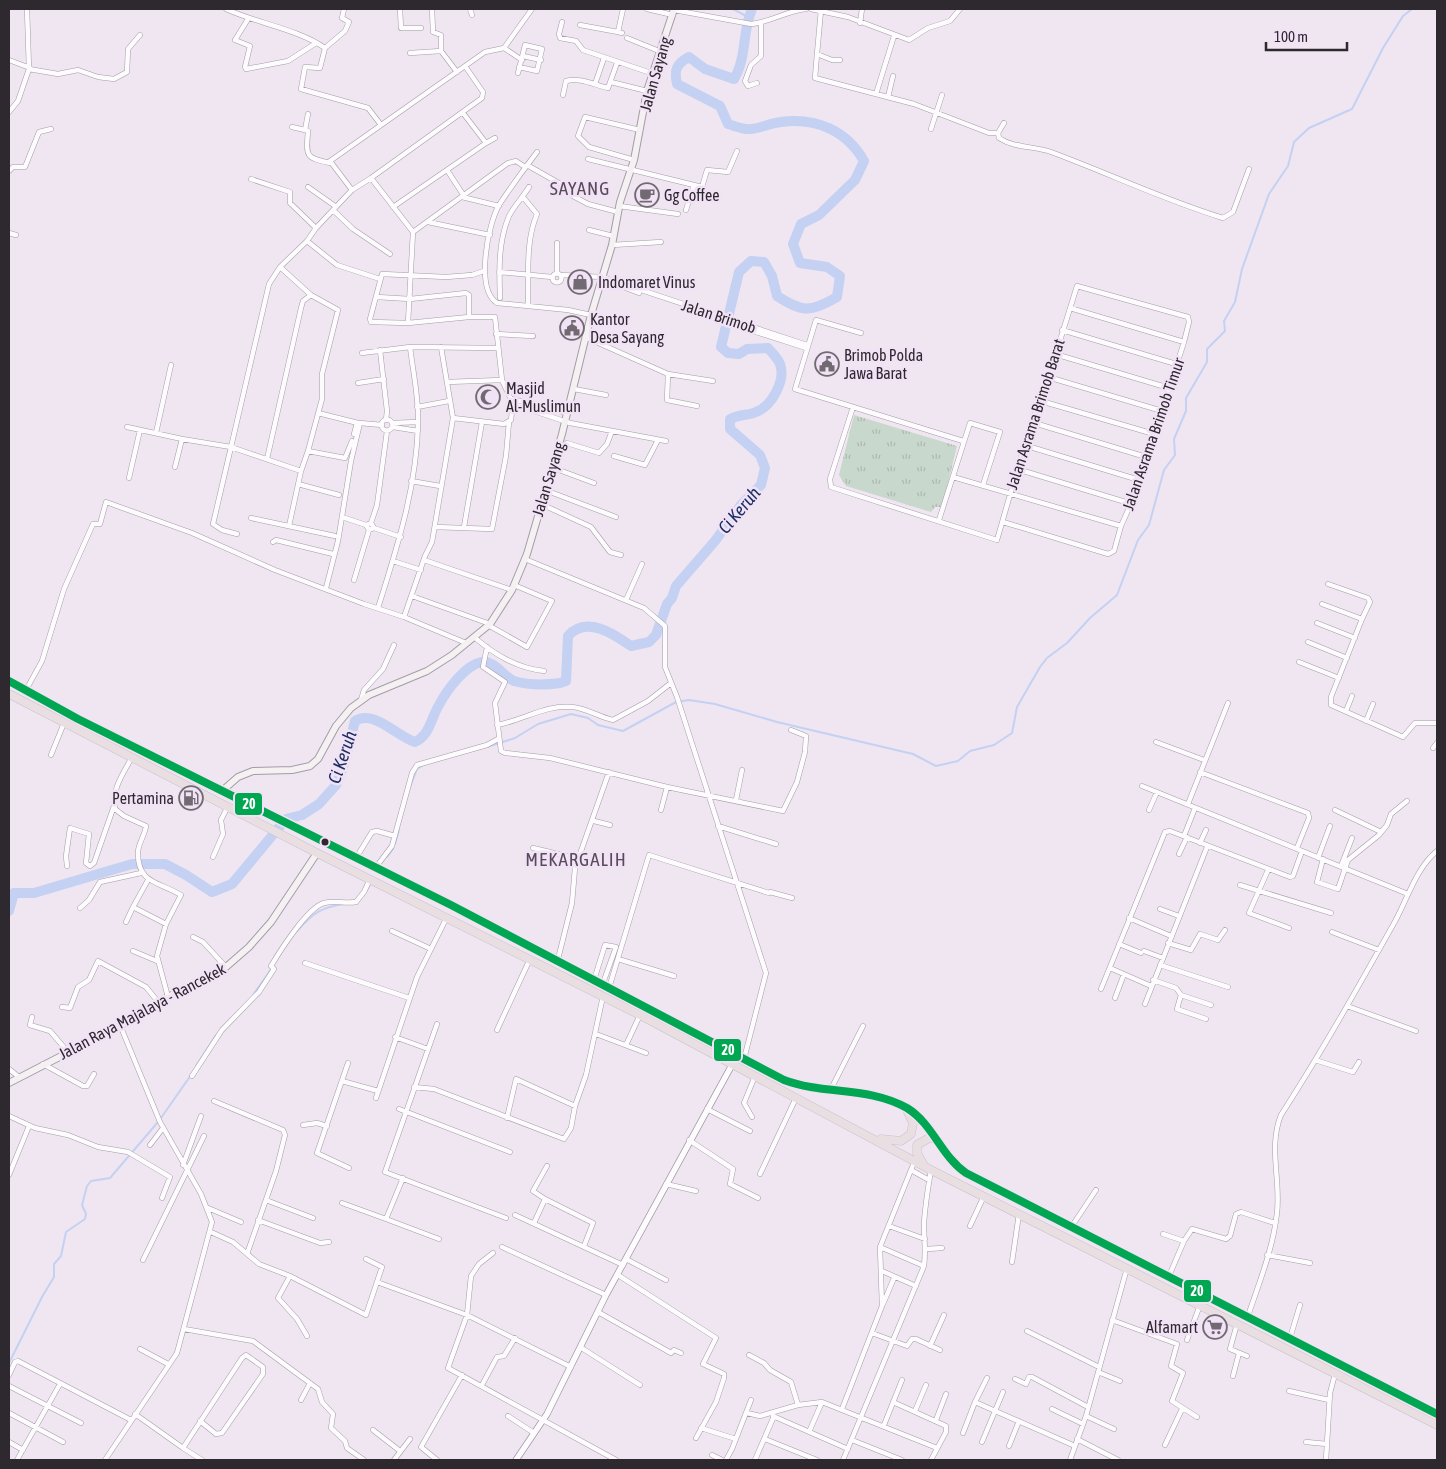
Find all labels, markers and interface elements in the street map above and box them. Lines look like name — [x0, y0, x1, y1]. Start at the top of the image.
scale bar — [1266, 20, 1347, 52]
text: 100 m — [1274, 28, 1308, 45]
street label: Jalan Sayang — [636, 34, 675, 114]
district label: SAYANG — [550, 177, 610, 199]
cafe icon: Gg Coffee — [634, 182, 660, 208]
place label: Gg Coffee — [664, 186, 719, 205]
shop icon: Indomaret Vinus — [567, 269, 593, 295]
place label: Indomaret Vinus — [598, 273, 696, 291]
street label: Jalan Brimob — [680, 296, 758, 336]
place label: Kantor Desa Sayang — [590, 310, 664, 347]
public building icon: Kantor Desa Sayang — [559, 315, 585, 341]
street label: Jalan Asrama Brimob Barat — [1002, 336, 1068, 491]
place label: Brimob Polda Jawa Barat — [844, 346, 923, 382]
public building icon: Brimob Polda Jawa Barat — [814, 351, 840, 377]
street label: Jalan Asrama Brimob Timur — [1118, 355, 1188, 512]
place label: Masjid Al-Muslimun — [506, 379, 581, 415]
mosque icon: Masjid Al-Muslimun — [475, 384, 501, 410]
street label: Jalan Sayang — [528, 440, 569, 519]
water label: Ci Keruh — [714, 482, 765, 537]
water label: Ci Keruh — [323, 728, 361, 786]
fuel station icon: Pertamina — [178, 785, 204, 811]
place label: Pertamina — [112, 789, 174, 807]
line badge: 20 — [234, 792, 263, 816]
text: 20 — [242, 796, 256, 812]
unlabelled marker — [320, 837, 330, 847]
district label: MEKARGALIH — [525, 848, 627, 870]
street label: Jalan Raya Majalaya - Rancekek — [56, 959, 229, 1064]
line badge: 20 — [713, 1038, 742, 1062]
text: 20 — [721, 1042, 735, 1058]
line badge: 20 — [1183, 1279, 1212, 1303]
text: 20 — [1190, 1283, 1204, 1299]
supermarket icon: Alfamart — [1202, 1314, 1228, 1340]
place label: Alfamart — [1146, 1318, 1198, 1336]

